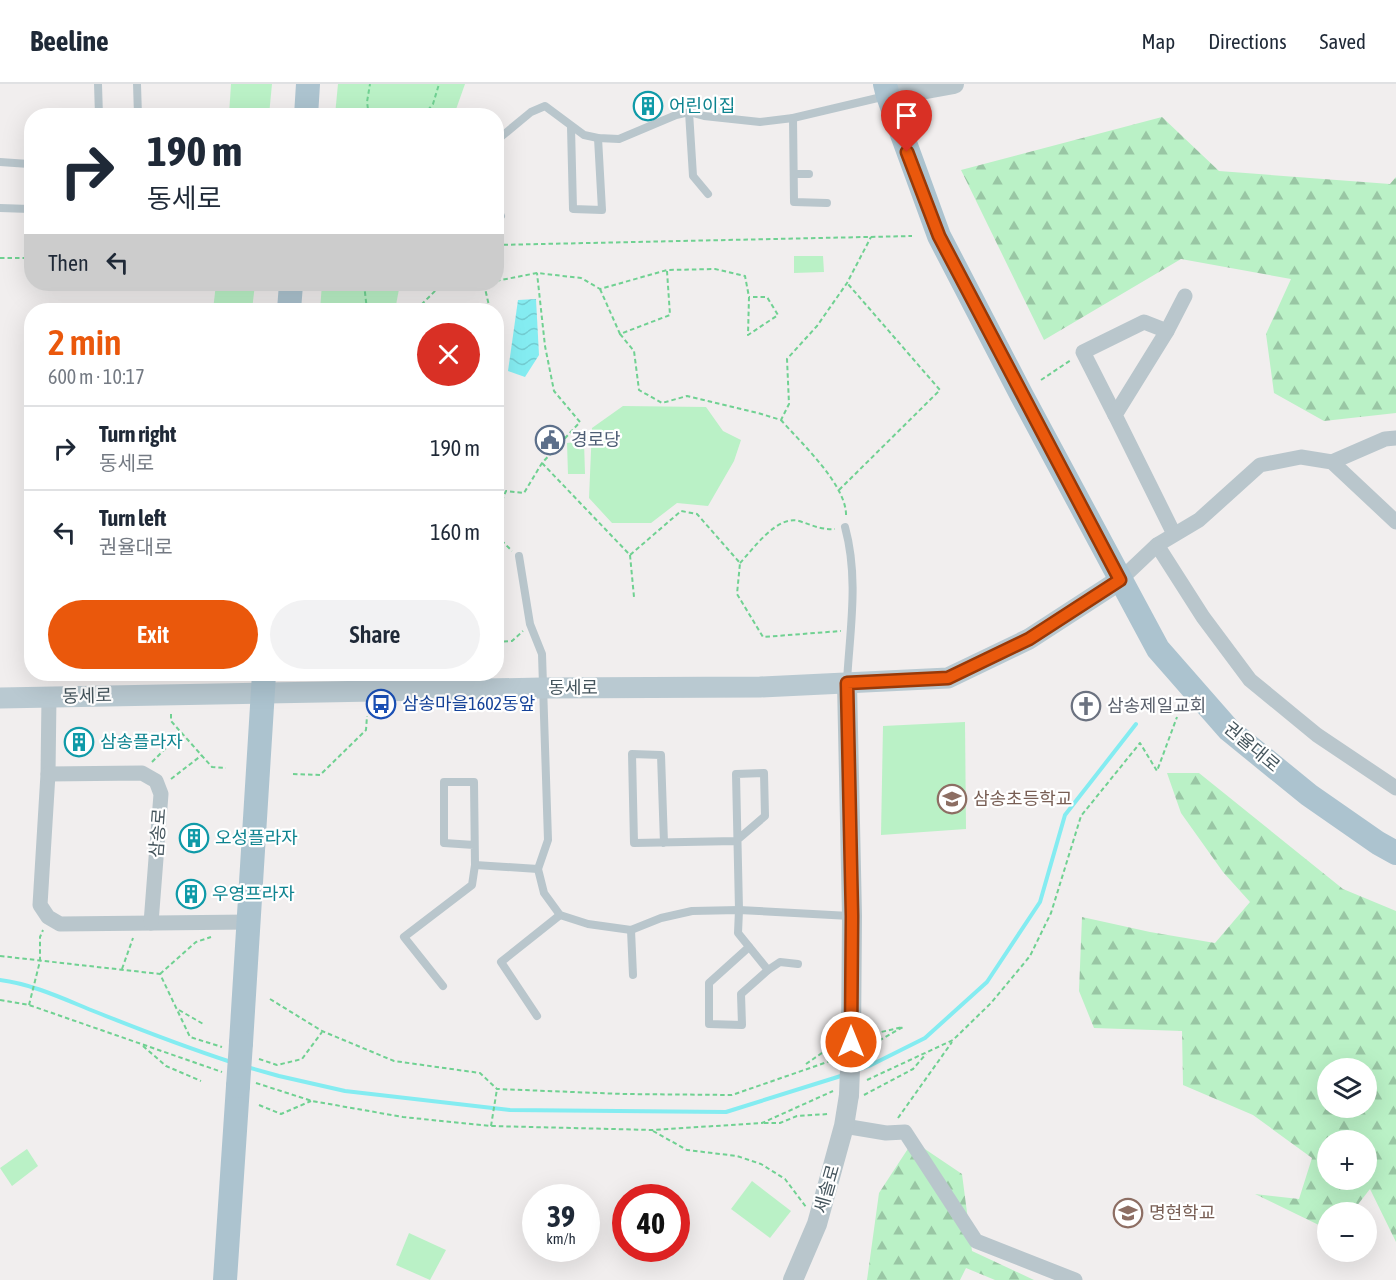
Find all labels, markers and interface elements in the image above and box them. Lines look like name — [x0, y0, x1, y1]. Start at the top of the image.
text: Beeline — [30, 25, 109, 57]
text: Map — [1141, 29, 1175, 53]
text: Directions — [1208, 29, 1287, 53]
text: Saved — [1320, 29, 1366, 53]
building icon: 어린이집 — [632, 90, 664, 122]
pin — [881, 90, 932, 152]
place label: 어린이집 — [669, 95, 735, 116]
icon: arrive — [890, 99, 923, 132]
text: 190 m — [147, 127, 242, 175]
icon: right — [48, 132, 126, 210]
text: 동세로 — [147, 183, 222, 214]
icon: left — [101, 246, 134, 279]
text: Then — [48, 250, 89, 276]
text: 2 min — [48, 321, 122, 363]
button: close — [417, 323, 480, 386]
text: 600 m · 10:17 — [48, 365, 145, 388]
text: Turn right — [99, 421, 176, 447]
public building icon: 경로당 — [534, 424, 566, 456]
place label: 경로당 — [571, 429, 621, 450]
icon: right — [48, 432, 81, 465]
text: 190 m — [430, 435, 480, 461]
text: 동세로 — [99, 451, 154, 474]
text: Turn left — [99, 505, 166, 531]
icon: left — [48, 516, 81, 549]
text: 160 m — [430, 519, 480, 545]
text: 권율대로 — [99, 535, 173, 558]
button: Exit — [48, 600, 258, 669]
button: Share — [270, 600, 480, 669]
street label: 동세로 — [548, 677, 598, 698]
street label: 동세로 — [62, 685, 112, 706]
bus stop icon: 삼송마을1602동앞 — [365, 688, 397, 720]
church icon: 삼송제일교회 — [1070, 690, 1102, 722]
place label: 삼송마을1602동앞 — [402, 693, 535, 714]
place label: 삼송제일교회 — [1107, 695, 1206, 716]
street label: 권율대로 — [1220, 717, 1284, 776]
building icon: 삼송플라자 — [63, 726, 95, 758]
place label: 삼송플라자 — [100, 731, 183, 752]
school or university icon: 삼송초등학교 — [936, 783, 968, 815]
place label: 삼송초등학교 — [973, 788, 1072, 809]
street label: 삼송로 — [145, 807, 170, 858]
building icon: 오성플라자 — [178, 822, 210, 854]
place label: 오성플라자 — [215, 827, 298, 848]
building icon: 우영프라자 — [175, 878, 207, 910]
place label: 우영프라자 — [212, 883, 295, 904]
position arrow — [819, 1010, 883, 1074]
map controls — [1317, 1058, 1377, 1262]
button: layers — [1317, 1058, 1377, 1118]
button: + — [1317, 1130, 1377, 1190]
street label: 세솔로 — [810, 1162, 843, 1216]
speed limit sign: 40 — [612, 1184, 690, 1262]
school or university icon: 명현학교 — [1112, 1197, 1144, 1229]
text: 39 — [547, 1199, 575, 1233]
place label: 명현학교 — [1149, 1202, 1215, 1223]
button: − — [1317, 1202, 1377, 1262]
text: km/h — [546, 1230, 576, 1247]

